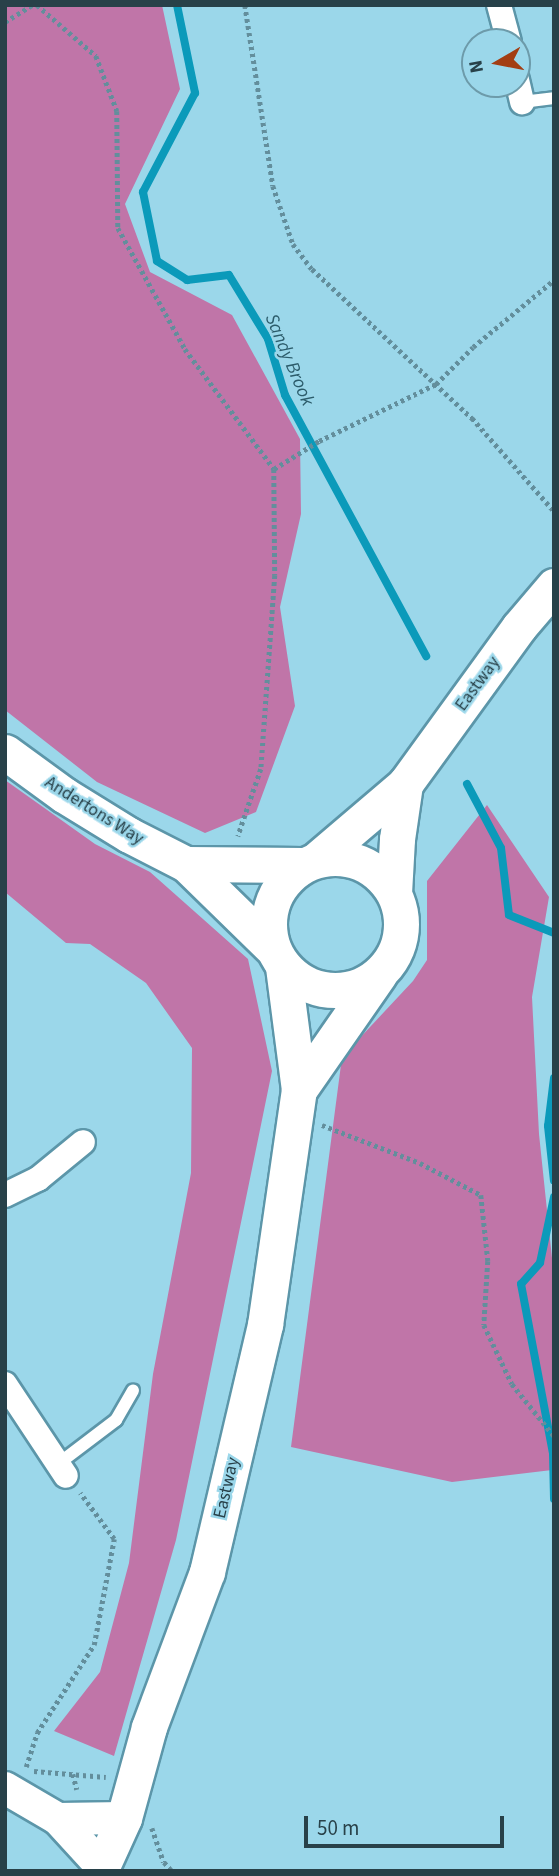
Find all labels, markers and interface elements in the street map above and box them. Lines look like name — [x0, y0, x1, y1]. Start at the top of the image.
north arrow — [461, 28, 531, 98]
text: N — [462, 58, 491, 75]
water label: Sandy Brook — [259, 310, 319, 410]
street label: Eastway — [451, 653, 505, 715]
street label: Andertons Way — [40, 772, 148, 850]
street label: Eastway — [209, 1455, 245, 1521]
scale bar — [307, 1802, 506, 1846]
text: 50 m — [317, 1813, 359, 1843]

